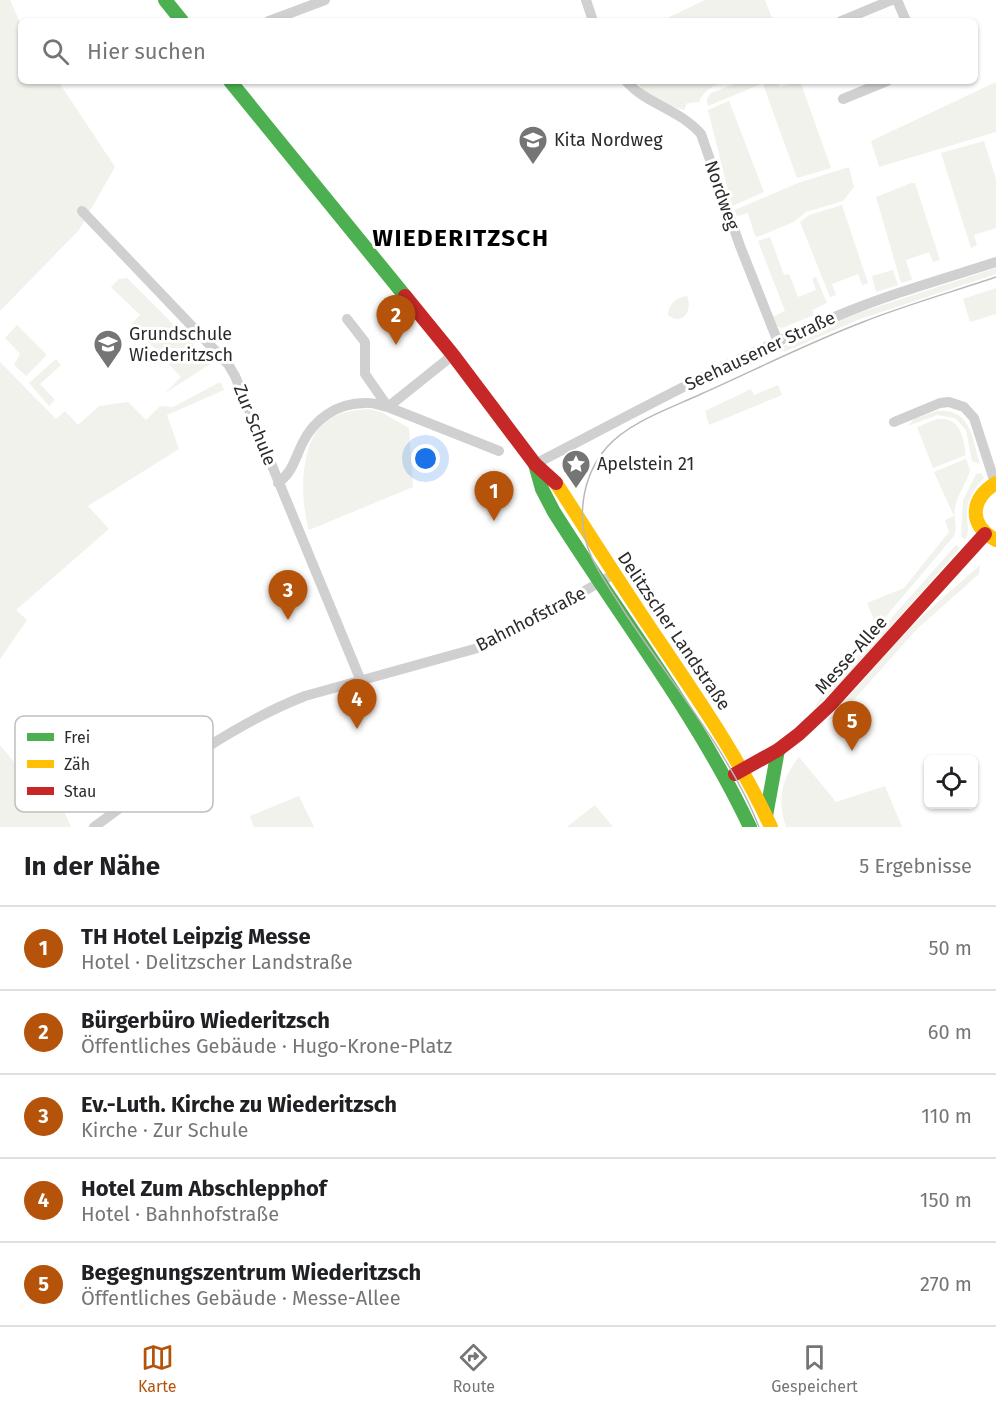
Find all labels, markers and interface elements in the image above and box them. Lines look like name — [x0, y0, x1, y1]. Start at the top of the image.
search box — [18, 18, 978, 84]
icon: search — [39, 35, 72, 68]
text: Hier suchen — [87, 38, 206, 65]
school or university icon: Kita Nordweg — [517, 124, 549, 166]
place label: Kita Nordweg — [554, 129, 663, 151]
street label: Nordweg — [700, 157, 744, 233]
district label: WIEDERITZSCH — [373, 224, 549, 252]
pin: 2 — [376, 296, 416, 345]
street label: Seehausener Straße — [681, 306, 839, 396]
place label: Grundschule Wiederitzsch — [129, 323, 233, 366]
school or university icon: Grundschule Wiederitzsch — [92, 328, 124, 370]
street label: Zur Schule — [229, 381, 281, 469]
your location — [411, 444, 440, 473]
place icon: Apelstein 21 — [560, 448, 592, 490]
place label: Apelstein 21 — [597, 453, 694, 475]
pin: 1 — [474, 472, 514, 521]
street label: Delitzscher Landstraße — [613, 548, 735, 714]
pin: 3 — [268, 570, 308, 620]
street label: Bahnhofstraße — [472, 582, 590, 656]
street label: Messe-Allee — [810, 611, 892, 699]
pin: 4 — [338, 680, 376, 729]
pin: 5 — [832, 702, 872, 751]
legend — [15, 716, 213, 812]
text: Frei — [64, 728, 90, 747]
text: Zäh — [64, 755, 90, 774]
map controls — [924, 755, 978, 809]
button: locate — [924, 755, 978, 809]
text: Stau — [64, 782, 96, 801]
text: In der Nähe — [24, 851, 160, 882]
text: 5 Ergebnisse — [859, 854, 972, 878]
text: TH Hotel Leipzig Messe — [81, 923, 311, 950]
text: 1 — [39, 936, 48, 960]
text: 50 m — [928, 936, 972, 960]
text: Hotel · Delitzscher Landstraße — [81, 950, 353, 974]
text: Bürgerbüro Wiederitzsch — [81, 1007, 330, 1034]
text: 2 — [38, 1020, 49, 1044]
text: 60 m — [928, 1020, 972, 1044]
text: Öffentliches Gebäude · Hugo-Krone-Platz — [81, 1034, 452, 1058]
text: Ev.-Luth. Kirche zu Wiederitzsch — [81, 1091, 397, 1118]
text: 3 — [38, 1104, 49, 1128]
text: 110 m — [921, 1104, 972, 1128]
text: Kirche · Zur Schule — [81, 1118, 248, 1142]
text: Hotel Zum Abschlepphof — [81, 1175, 327, 1202]
text: 4 — [38, 1188, 49, 1212]
text: 150 m — [920, 1188, 972, 1212]
text: Hotel · Bahnhofstraße — [81, 1202, 279, 1226]
text: Begegnungszentrum Wiederitzsch — [81, 1259, 421, 1286]
text: 5 — [38, 1272, 49, 1296]
text: 270 m — [920, 1272, 972, 1296]
text: Öffentliches Gebäude · Messe-Allee — [81, 1286, 401, 1310]
tab: Karte — [138, 1341, 177, 1396]
tab: Route — [453, 1341, 495, 1396]
tab: Gespeichert — [771, 1341, 858, 1396]

